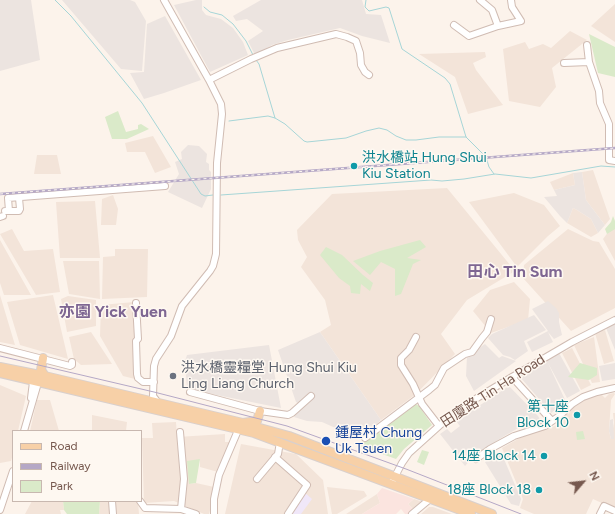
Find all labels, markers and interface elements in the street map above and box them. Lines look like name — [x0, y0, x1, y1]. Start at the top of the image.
place label: 洪水橋站 Hung Shui Kiu Station — [362, 150, 487, 182]
marker: 洪水橋站 Hung Shui Kiu Station — [349, 161, 359, 171]
district label: 田心 Tin Sum — [468, 262, 562, 282]
district label: 亦園 Yick Yuen — [59, 302, 167, 322]
street label: 田廈路 Tin Ha Road — [438, 351, 548, 431]
place label: 洪水橋靈糧堂 Hung Shui Kiu Ling Liang Church — [181, 360, 357, 392]
marker: 洪水橋靈糧堂 Hung Shui Kiu Ling Liang Church — [168, 371, 178, 381]
place label: 第十座 Block 10 — [517, 399, 569, 432]
marker: 第十座 Block 10 — [572, 410, 582, 420]
place label: 鍾屋村 Chung Uk Tsuen — [335, 425, 422, 458]
legend — [12, 430, 142, 502]
marker: 鍾屋村 Chung Uk Tsuen — [320, 435, 332, 447]
text: Road — [50, 439, 78, 453]
place label: 14座 Block 14 — [452, 448, 536, 464]
marker: 14座 Block 14 — [539, 451, 549, 461]
text: Railway — [50, 459, 91, 473]
north arrow — [563, 462, 603, 502]
text: N — [586, 469, 602, 483]
text: Park — [50, 479, 73, 493]
place label: 18座 Block 18 — [447, 482, 531, 498]
marker: 18座 Block 18 — [534, 485, 544, 495]

